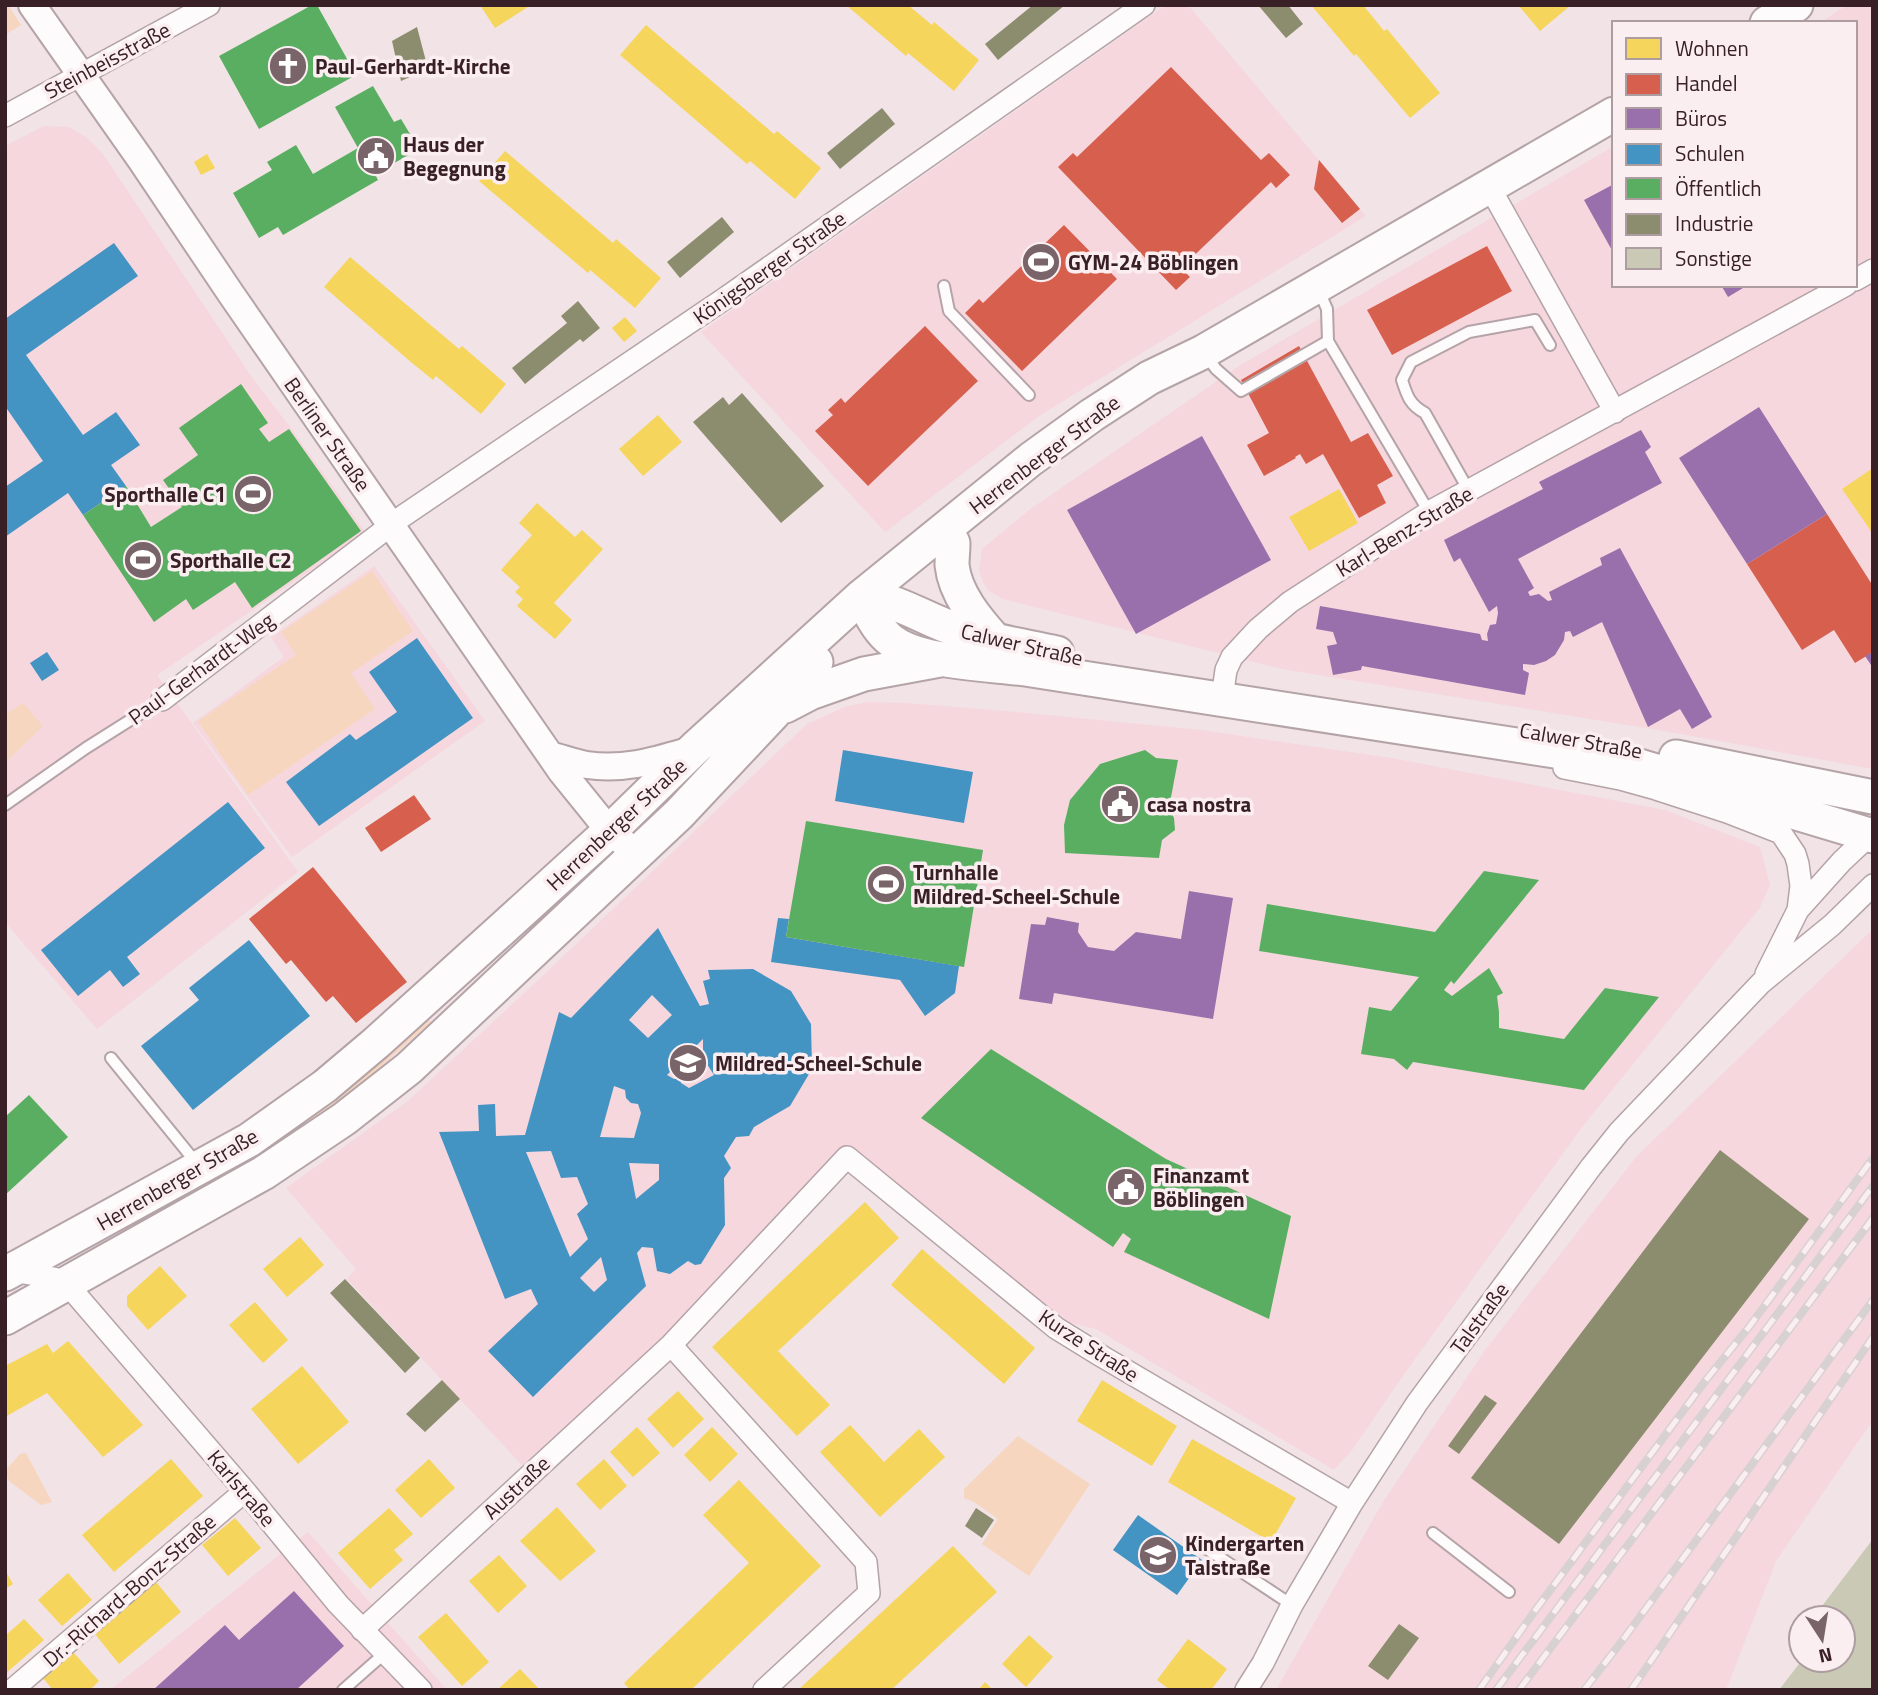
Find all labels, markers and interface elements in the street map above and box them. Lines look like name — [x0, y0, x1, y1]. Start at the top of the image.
street label: Steinbeisstraße — [38, 13, 176, 107]
legend — [1612, 21, 1857, 287]
text: Wohnen — [1675, 32, 1749, 64]
church icon: Paul-Gerhardt-Kirche — [267, 45, 309, 87]
place label: Paul-Gerhardt-Kirche — [315, 50, 510, 82]
text: Handel — [1675, 67, 1738, 99]
text: Büros — [1675, 102, 1727, 134]
place label: Haus der Begegnung — [403, 128, 506, 184]
public building icon: Haus der Begegnung — [355, 135, 397, 177]
text: Schulen — [1675, 137, 1745, 169]
text: Öffentlich — [1675, 172, 1762, 204]
street label: Königsberger Straße — [686, 202, 852, 332]
text: Industrie — [1675, 207, 1753, 239]
sports icon: GYM-24 Böblingen — [1020, 241, 1062, 283]
text: Sonstige — [1675, 242, 1752, 274]
place label: GYM-24 Böblingen — [1068, 246, 1239, 278]
street label: Berliner Straße — [277, 370, 379, 498]
street label: Herrenberger Straße — [962, 386, 1126, 522]
sports icon: Sporthalle C1 — [232, 473, 274, 515]
street label: Karl-Benz-Straße — [1329, 477, 1479, 585]
place label: Sporthalle C1 — [104, 478, 226, 510]
sports icon: Sporthalle C2 — [122, 539, 164, 581]
place label: Sporthalle C2 — [170, 544, 292, 576]
street label: Paul-Gerhardt-Weg — [121, 604, 281, 732]
street label: Calwer Straße — [958, 614, 1086, 674]
street label: Calwer Straße — [1517, 713, 1645, 767]
street label: Herrenberger Straße — [539, 750, 693, 898]
public building icon: casa nostra — [1099, 783, 1141, 825]
place label: casa nostra — [1147, 788, 1252, 820]
place label: Turnhalle Mildred-Scheel-Schule — [913, 856, 1120, 912]
sports icon: Turnhalle Mildred-Scheel-Schule — [865, 863, 907, 905]
school or university icon: Mildred-Scheel-Schule — [667, 1042, 709, 1084]
place label: Mildred-Scheel-Schule — [715, 1047, 922, 1079]
street label: Herrenberger Straße — [90, 1120, 264, 1238]
place label: Finanzamt Böblingen — [1153, 1159, 1249, 1215]
public building icon: Finanzamt Böblingen — [1105, 1166, 1147, 1208]
street label: Talstraße — [1442, 1275, 1516, 1361]
street label: Kurze Straße — [1033, 1301, 1145, 1389]
street label: Karlstraße — [200, 1442, 284, 1534]
street label: Austraße — [475, 1448, 557, 1526]
street label: Dr.-Richard-Bonz-Straße — [35, 1506, 223, 1674]
place label: Kindergarten Talstraße — [1185, 1527, 1304, 1583]
school or university icon: Kindergarten Talstraße — [1137, 1534, 1179, 1576]
north arrow — [1787, 1604, 1857, 1674]
text: N — [1816, 1641, 1835, 1672]

